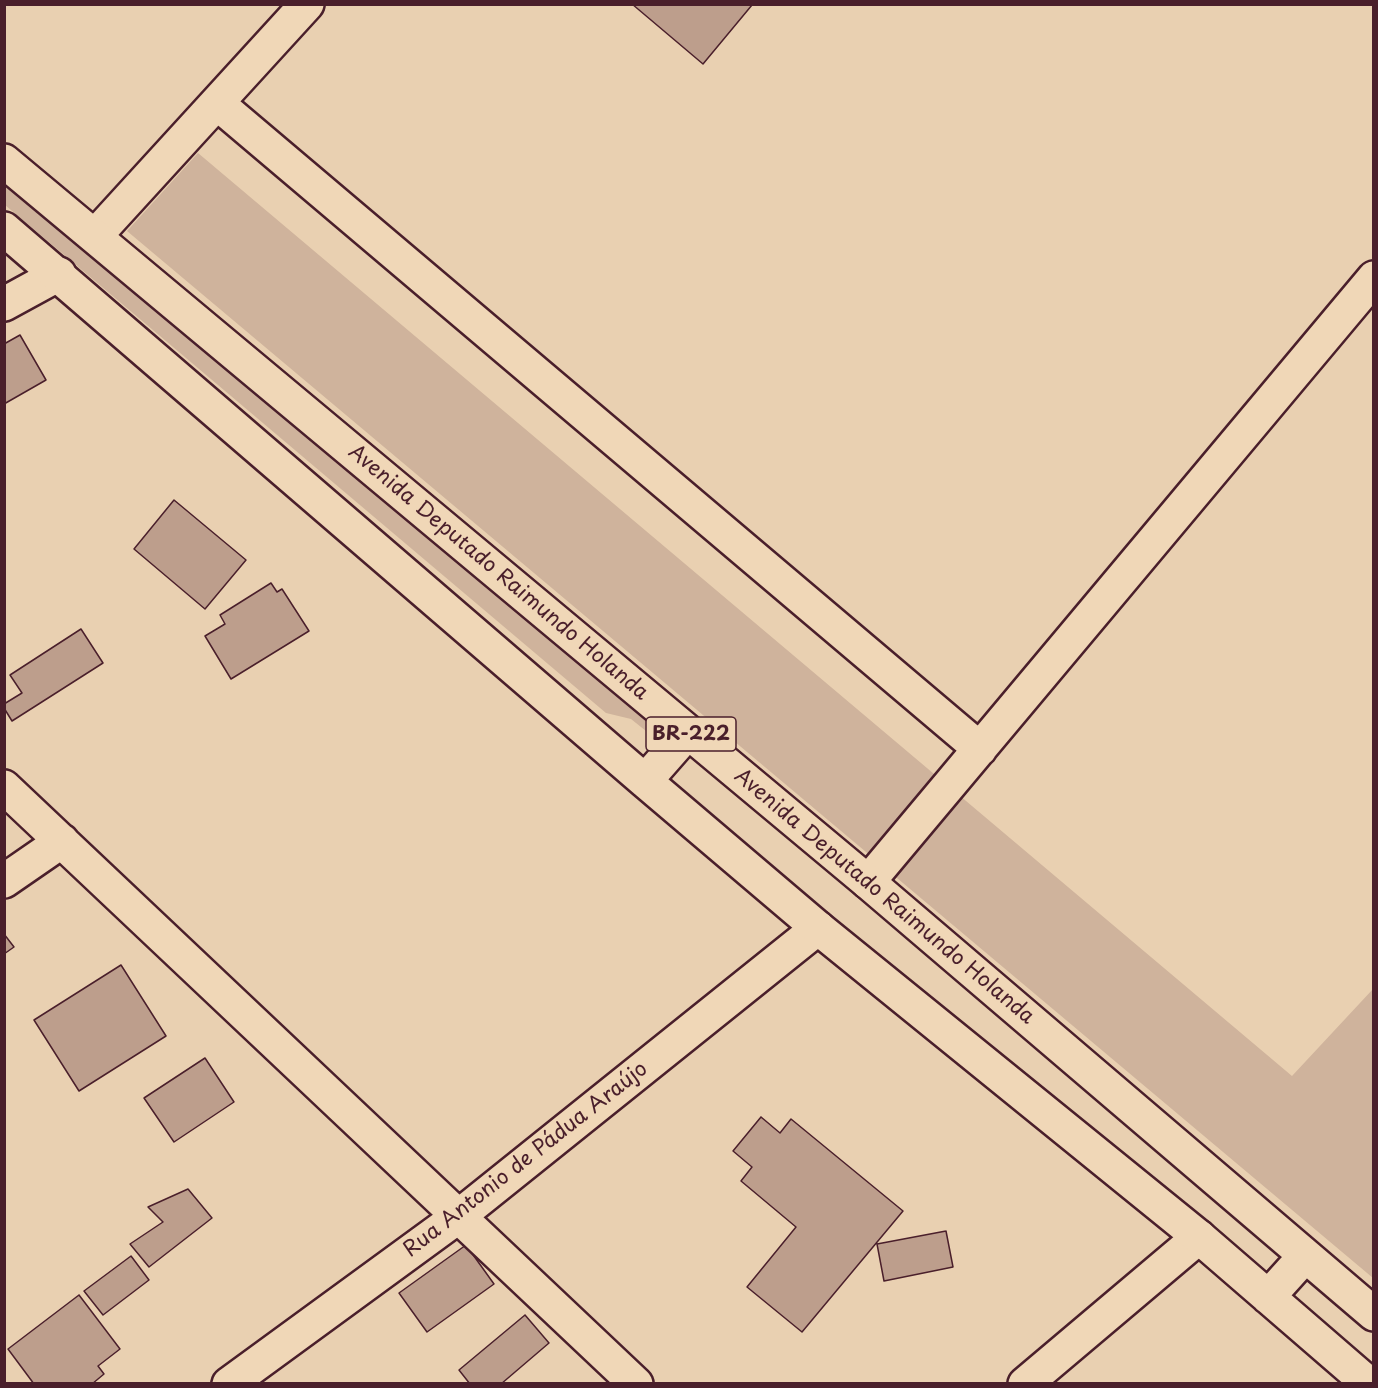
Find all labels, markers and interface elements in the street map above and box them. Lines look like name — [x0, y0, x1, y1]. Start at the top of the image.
street label: Avenida Deputado Raimundo Holanda — [343, 440, 653, 706]
road number: BR-222 — [646, 717, 736, 751]
street label: Avenida Deputado Raimundo Holanda — [729, 764, 1039, 1030]
street label: Rua Antonio de Pádua Araújo — [399, 1057, 653, 1263]

